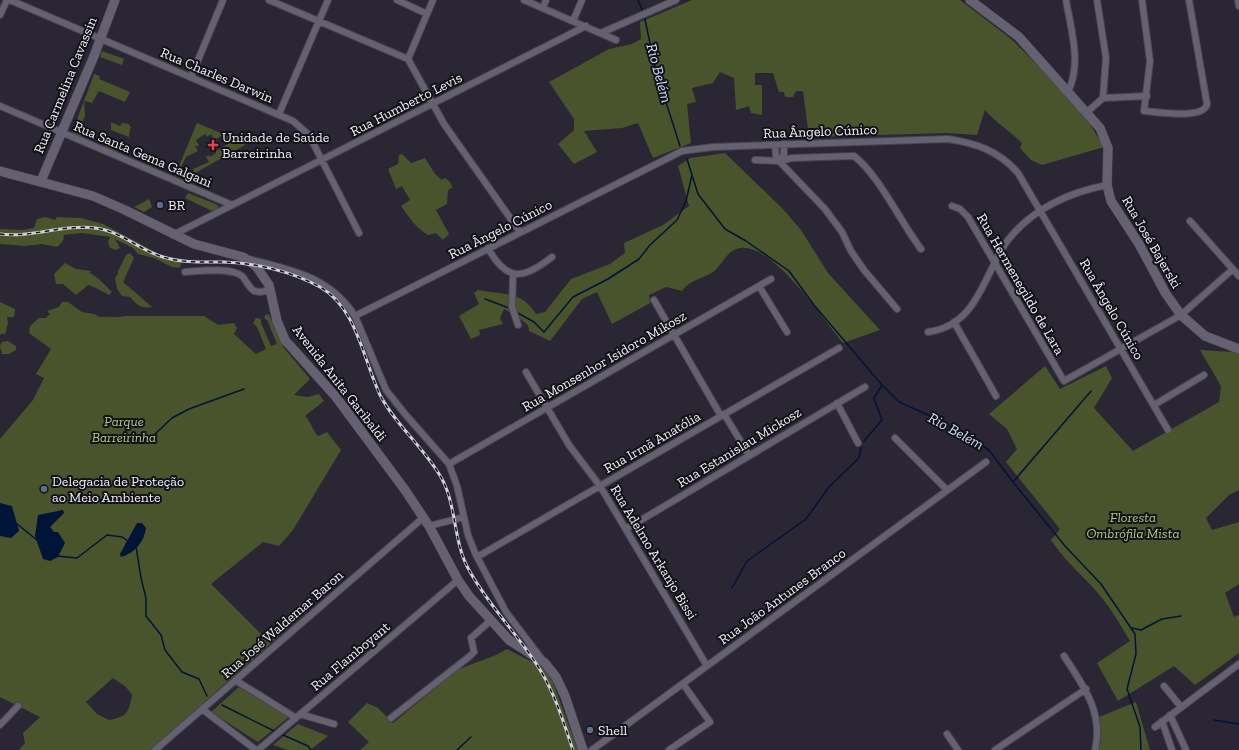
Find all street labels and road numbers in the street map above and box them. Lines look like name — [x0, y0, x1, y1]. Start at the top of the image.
street label: Rua Carmelina Cavassin — [30, 14, 101, 156]
street label: Rua Charles Darwin — [158, 44, 276, 107]
street label: Rua Humberto Levis — [347, 69, 465, 140]
street label: Rua Santa Gema Galgani — [71, 118, 215, 191]
street label: Rua Ângelo Cúnico — [763, 121, 877, 142]
street label: Rua José Bajerski — [1118, 193, 1185, 292]
street label: Rua Ângelo Cúnico — [446, 196, 555, 263]
street label: Rua Hermenegildo de Lara — [973, 211, 1068, 358]
street label: Rua Ângelo Cúnico — [1076, 256, 1147, 363]
street label: Rua Monsenhor Isidoro Mikosz — [519, 307, 690, 416]
street label: Avenida Anita Garibaldi — [289, 322, 390, 445]
street label: Rua Estanislau Mickosz — [674, 403, 805, 491]
street label: Rua Irmã Anatólia — [601, 408, 704, 477]
street label: Rua Adelmo Arkanjo Bissi — [607, 482, 701, 623]
street label: Rua João Antunes Branco — [715, 545, 849, 648]
street label: Rua José Waldemar Baron — [218, 567, 347, 682]
street label: Rua Flamboyant — [307, 618, 394, 695]

